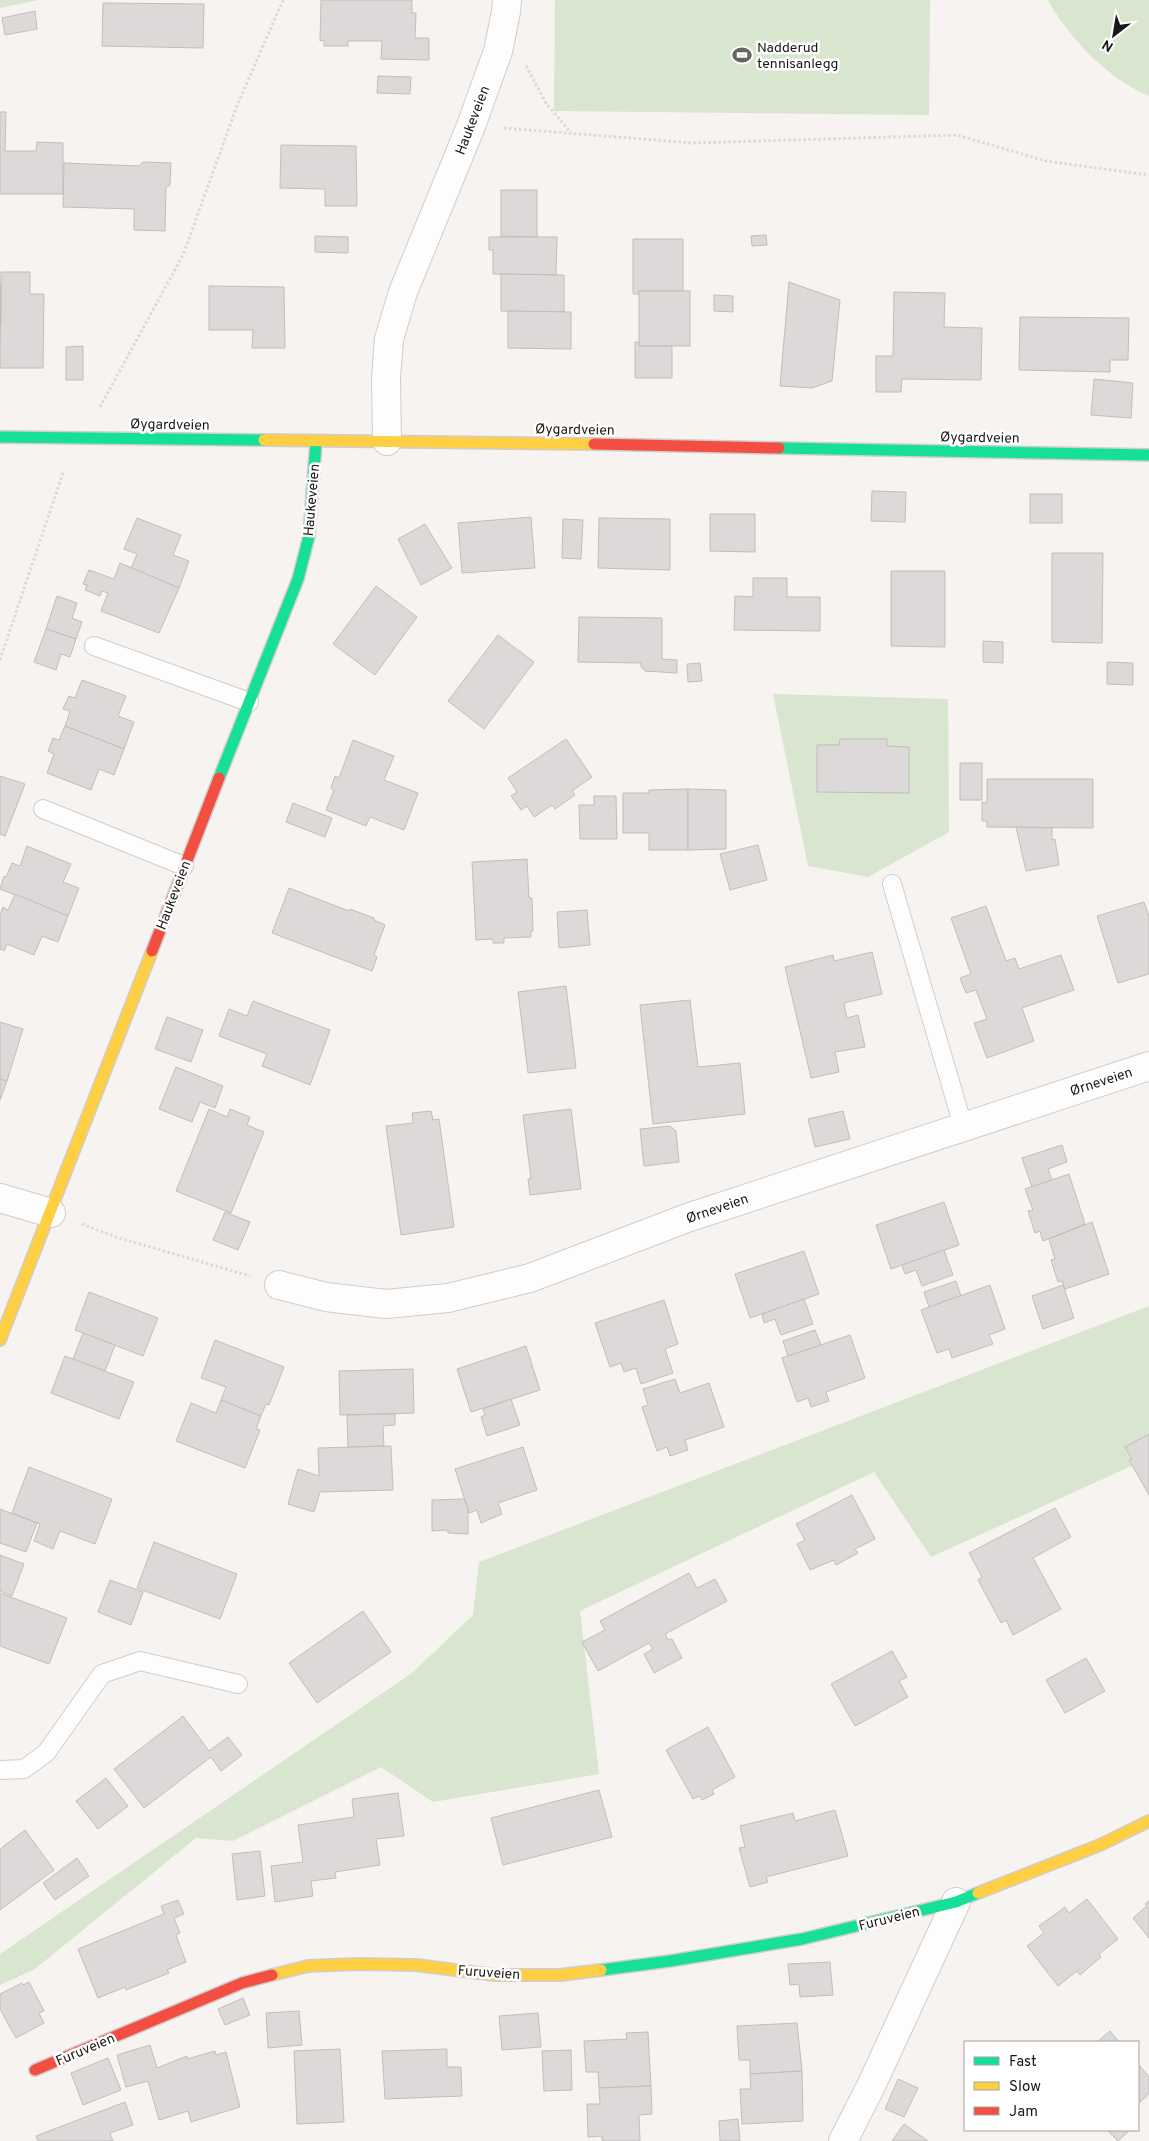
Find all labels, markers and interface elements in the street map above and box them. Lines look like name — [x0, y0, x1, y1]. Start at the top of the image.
north arrow — [1089, 10, 1139, 60]
text: N — [1099, 35, 1117, 55]
place label: Nadderud tennisanlegg — [757, 40, 838, 73]
sports icon: Nadderud tennisanlegg — [731, 44, 753, 66]
street label: Haukeveien — [452, 84, 494, 157]
street label: Øygardveien — [130, 416, 210, 435]
street label: Øygardveien — [535, 421, 615, 440]
street label: Øygardveien — [940, 429, 1020, 448]
street label: Haukeveien — [301, 463, 324, 537]
street label: Haukeveien — [153, 859, 195, 932]
street label: Ørneveien — [1068, 1064, 1135, 1101]
street label: Ørneveien — [684, 1191, 751, 1228]
street label: Furuveien — [857, 1904, 922, 1935]
street label: Furuveien — [457, 1963, 521, 1984]
street label: Furuveien — [54, 2030, 118, 2070]
legend — [964, 2041, 1139, 2131]
text: Fast — [1009, 2053, 1037, 2072]
text: Slow — [1009, 2078, 1041, 2097]
text: Jam — [1009, 2103, 1038, 2122]

